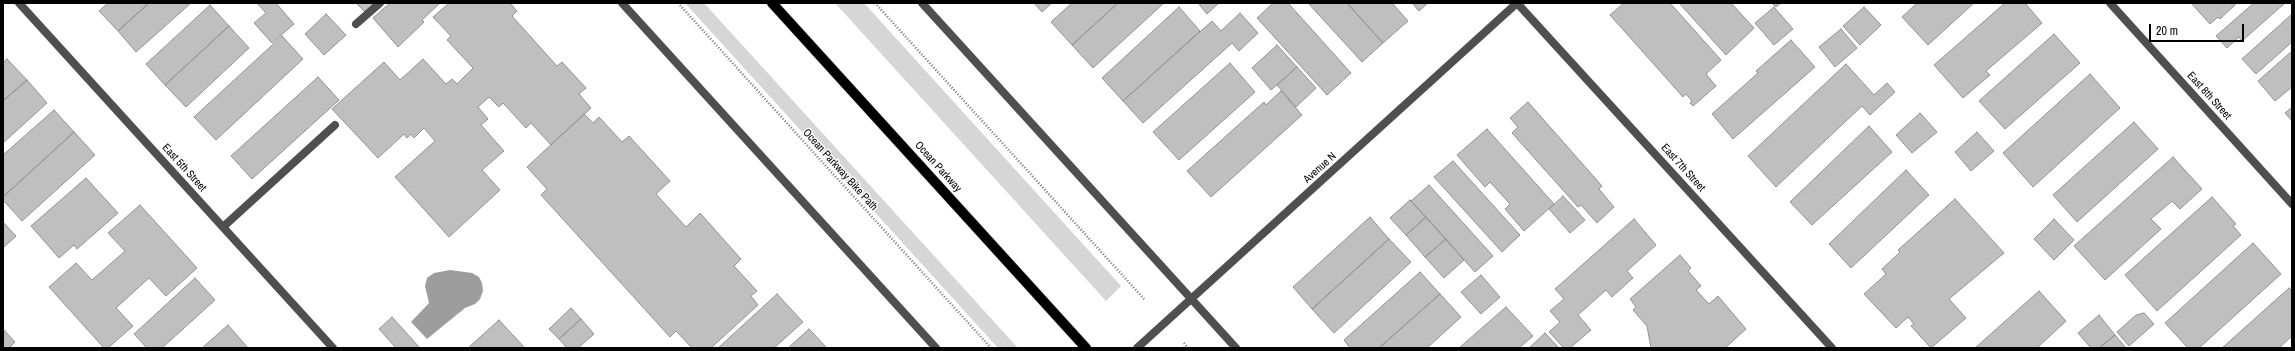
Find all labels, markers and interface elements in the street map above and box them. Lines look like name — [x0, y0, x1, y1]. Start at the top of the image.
scale bar — [2151, 16, 2246, 42]
text: 20 m — [2156, 23, 2178, 39]
street label: East 8th Street — [2184, 69, 2234, 123]
street label: Ocean Parkway Bike Path — [800, 126, 880, 214]
street label: Ocean Parkway — [912, 139, 964, 195]
street label: East 5th Street — [159, 141, 209, 195]
street label: East 7th Street — [1658, 141, 1708, 195]
street label: Avenue N — [1301, 150, 1339, 186]

